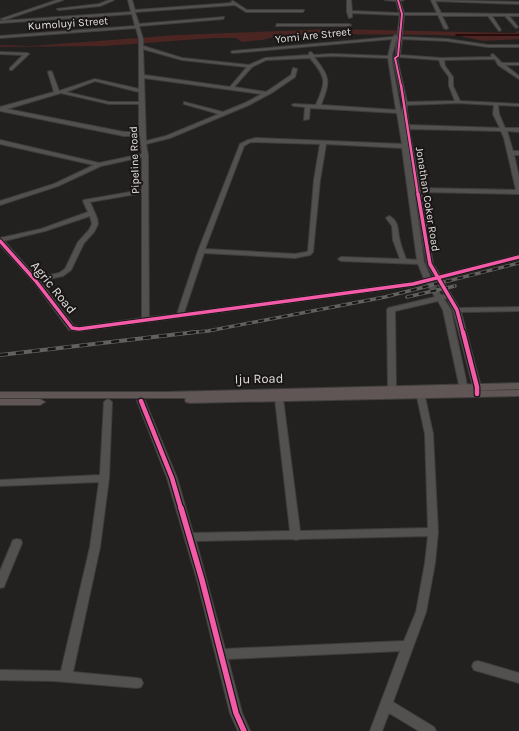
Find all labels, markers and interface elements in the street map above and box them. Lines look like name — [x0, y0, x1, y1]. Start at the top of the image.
street label: Kumoluyi Street — [27, 14, 109, 33]
street label: Yomi Are Street — [274, 25, 352, 46]
street label: Pipeline Road — [127, 126, 142, 194]
street label: Jonathan Coker Road — [413, 146, 442, 252]
street label: Agric Road — [28, 258, 79, 317]
street label: Iju Road — [235, 371, 283, 386]

